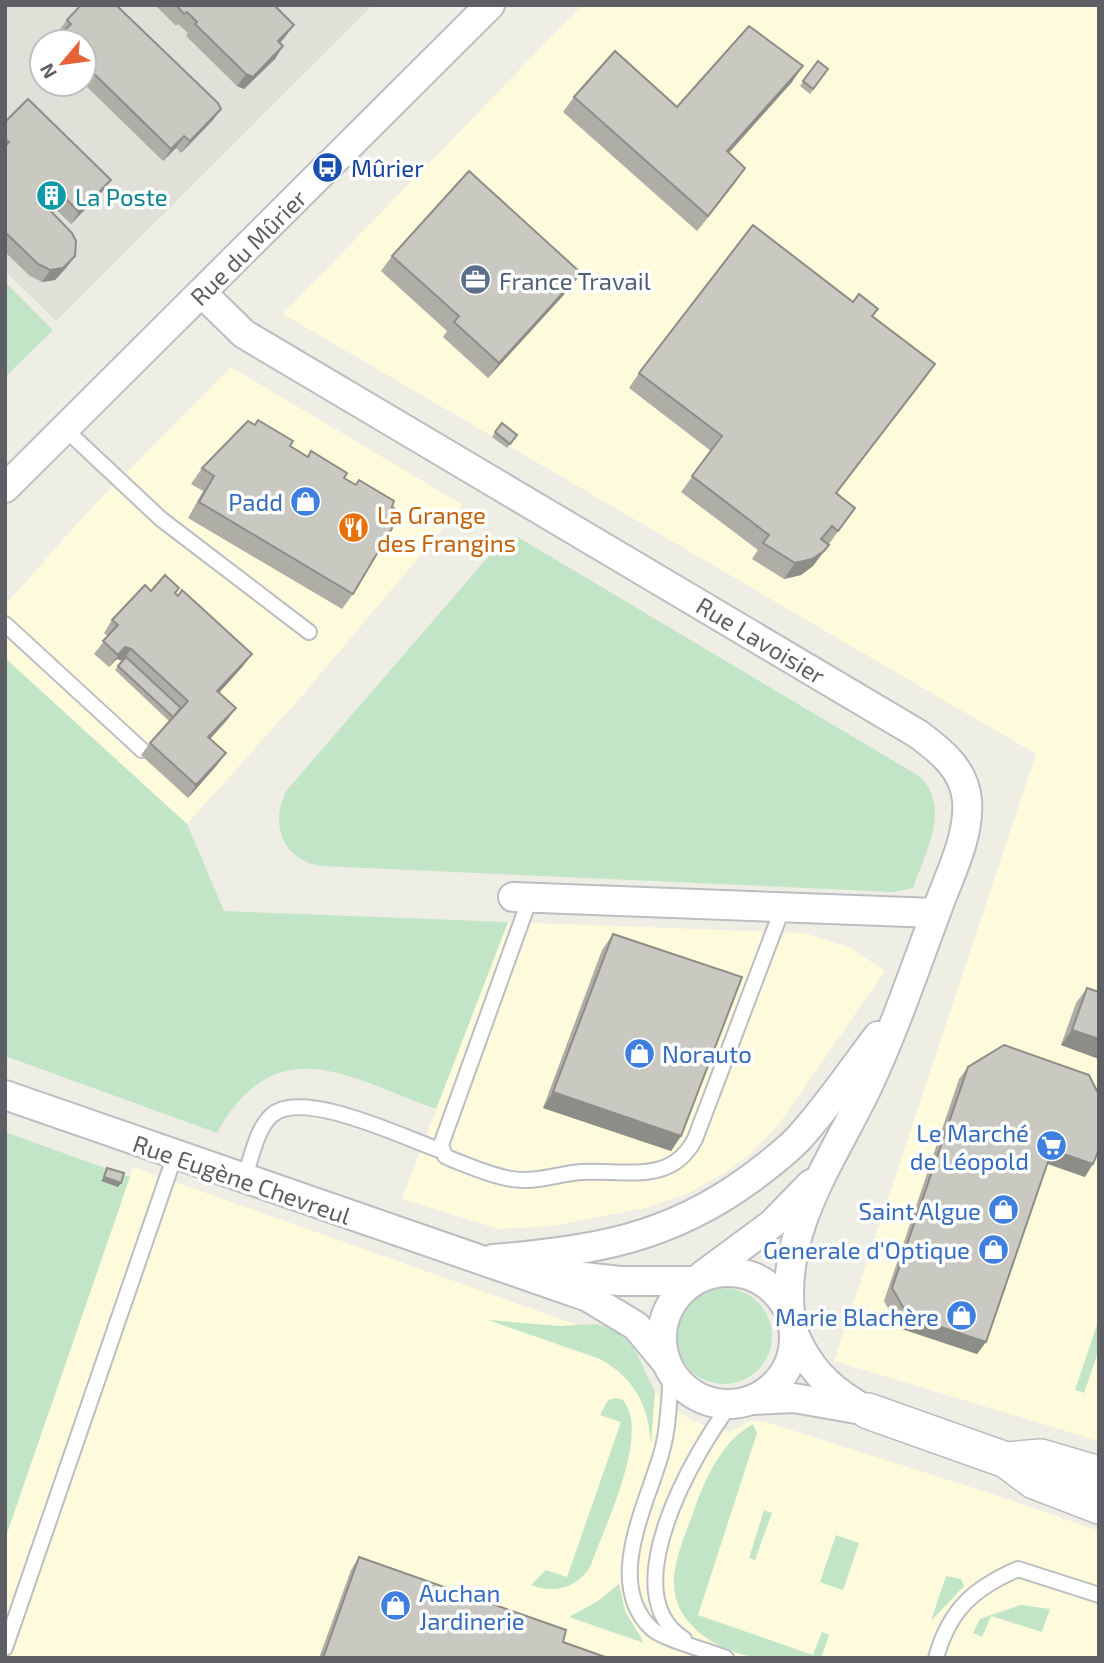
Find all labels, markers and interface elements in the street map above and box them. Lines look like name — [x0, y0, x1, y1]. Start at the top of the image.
north arrow — [28, 28, 98, 98]
text: N — [34, 60, 61, 83]
bus stop icon: Mûrier — [311, 150, 345, 184]
place label: Mûrier — [351, 153, 424, 182]
building icon: La Poste — [35, 179, 69, 213]
place label: La Poste — [75, 182, 168, 211]
street label: Rue du Mûrier — [184, 183, 312, 311]
office icon: France Travail — [459, 263, 493, 297]
place label: France Travail — [499, 266, 651, 295]
shop icon: Padd — [289, 484, 323, 518]
place label: Padd — [228, 487, 283, 516]
place label: La Grange des Frangins — [377, 500, 516, 557]
restaurant icon: La Grange des Frangins — [337, 511, 371, 545]
street label: Rue Lavoisier — [691, 590, 831, 690]
shop icon: Norauto — [622, 1036, 656, 1070]
place label: Norauto — [662, 1039, 752, 1068]
place label: Le Marché de Léopold — [910, 1118, 1029, 1175]
street label: Rue Eugène Chevreul — [129, 1128, 355, 1230]
supermarket icon: Le Marché de Léopold — [1035, 1129, 1069, 1163]
shop icon: Saint Algue — [987, 1193, 1021, 1227]
place label: Saint Algue — [859, 1196, 981, 1225]
shop icon: Generale d'Optique — [976, 1232, 1010, 1266]
place label: Generale d'Optique — [763, 1235, 970, 1264]
shop icon: Marie Blachère — [945, 1299, 979, 1333]
place label: Marie Blachère — [775, 1302, 939, 1331]
place label: Auchan Jardinerie — [419, 1578, 525, 1635]
shop icon: Auchan Jardinerie — [379, 1589, 413, 1623]

